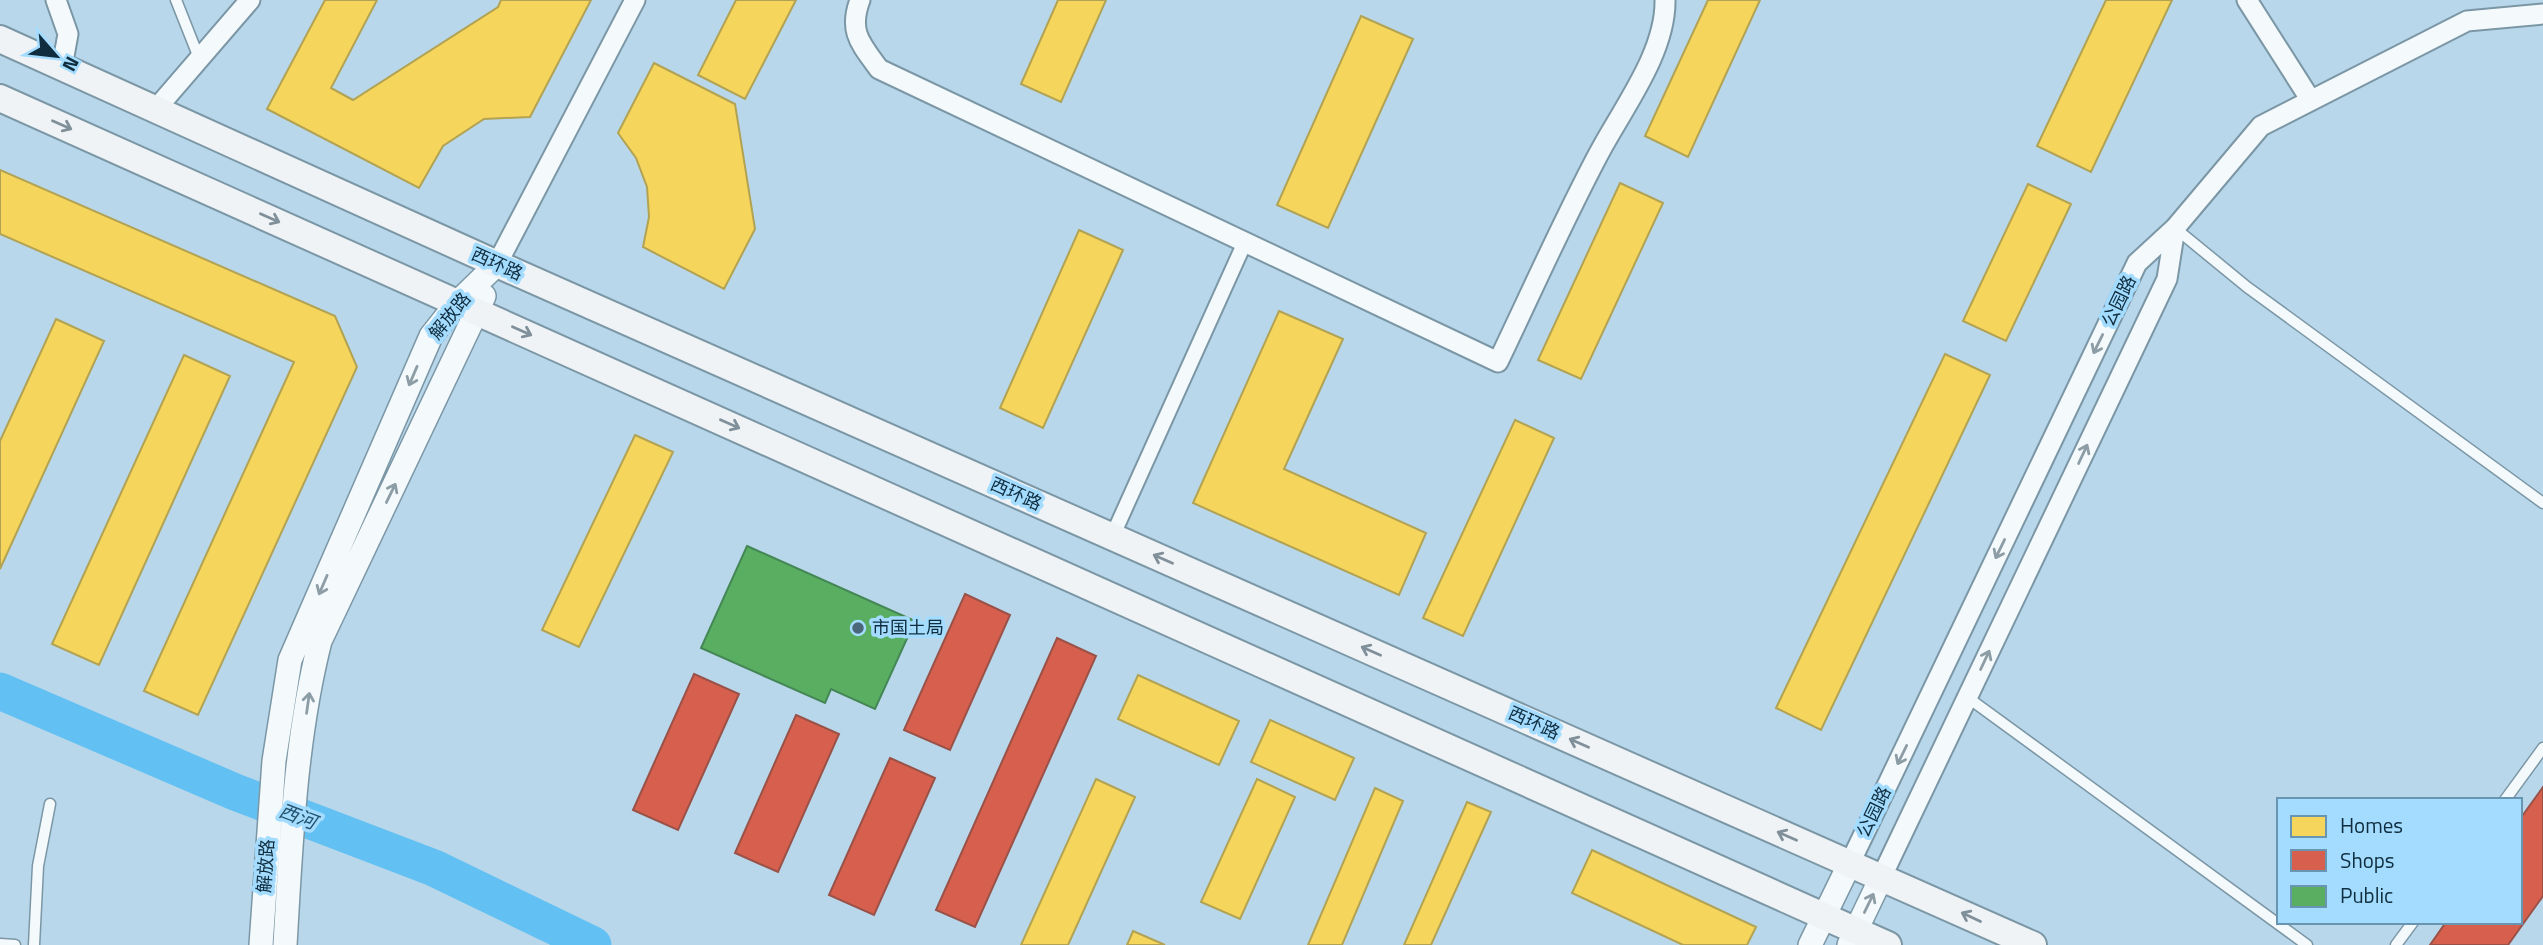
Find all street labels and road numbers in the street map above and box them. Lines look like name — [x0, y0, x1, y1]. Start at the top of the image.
street label: 西环路 — [467, 240, 527, 287]
street label: 公园路 — [2095, 271, 2143, 331]
street label: 解放路 — [422, 286, 477, 345]
street label: 西环路 — [986, 470, 1046, 517]
street label: 西环路 — [1504, 699, 1564, 746]
street label: 公园路 — [1850, 782, 1898, 842]
street label: 解放路 — [250, 838, 281, 894]

